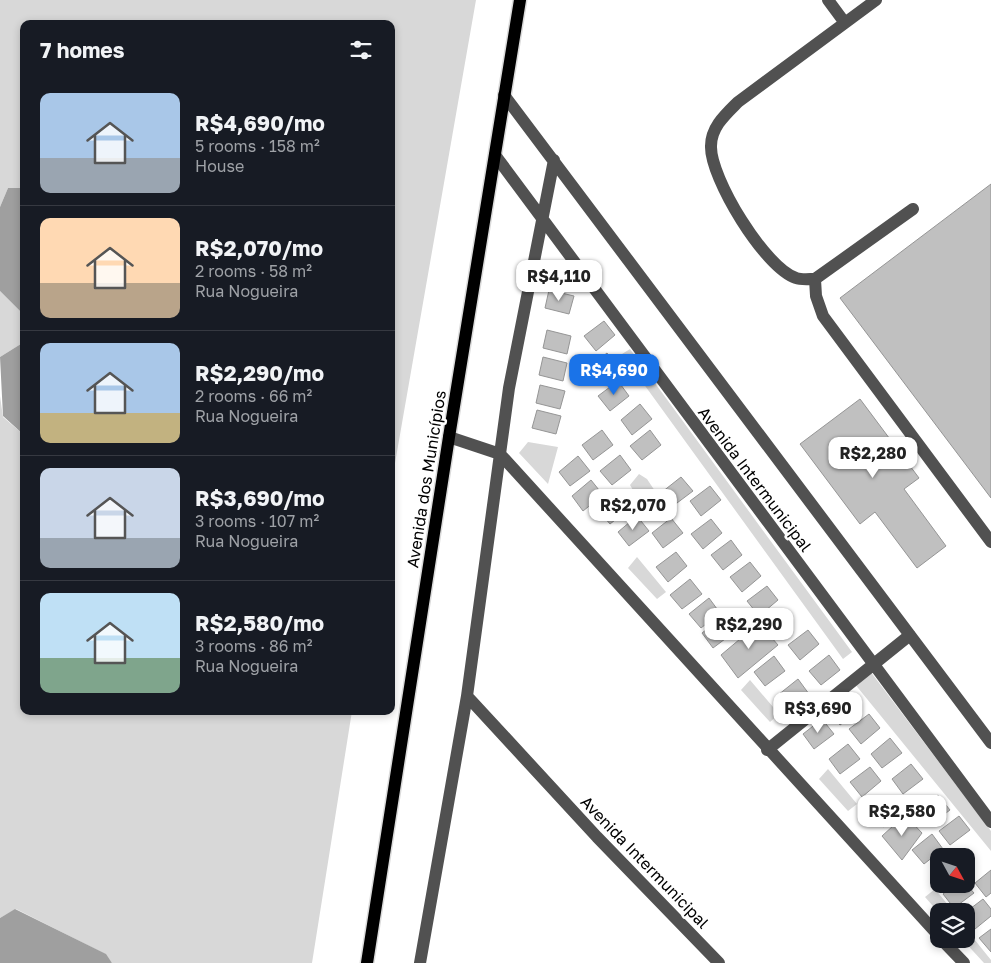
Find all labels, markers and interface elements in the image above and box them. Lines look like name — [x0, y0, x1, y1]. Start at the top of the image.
icon: filters — [347, 36, 375, 64]
text: 7 homes — [40, 37, 125, 63]
text: R$4,690/mo — [195, 110, 325, 136]
icon: home — [80, 113, 140, 173]
text: 5 rooms · 158 m² — [195, 136, 320, 156]
text: House — [195, 156, 244, 176]
text: R$2,070/mo — [195, 235, 323, 261]
icon: home — [80, 238, 140, 298]
pin: R$4,110 — [513, 260, 605, 302]
text: 2 rooms · 58 m² — [195, 261, 312, 281]
text: R$4,110 — [527, 266, 591, 286]
text: Rua Nogueira — [195, 281, 298, 301]
pin: R$4,690 — [568, 354, 660, 396]
text: R$2,290/mo — [195, 360, 324, 386]
text: R$4,690 — [580, 360, 648, 380]
icon: home — [80, 363, 140, 423]
text: 2 rooms · 66 m² — [195, 386, 312, 406]
street label: Avenida dos Municípios — [402, 389, 450, 569]
street label: Avenida Intermunicipal — [694, 403, 816, 555]
text: Rua Nogueira — [195, 406, 298, 426]
pin: R$2,280 — [827, 436, 919, 479]
text: R$2,280 — [839, 443, 907, 463]
text: R$3,690/mo — [195, 485, 325, 511]
icon: home — [80, 488, 140, 548]
pin: R$2,070 — [587, 488, 679, 531]
text: R$2,070 — [600, 495, 666, 515]
text: 3 rooms · 107 m² — [195, 511, 319, 531]
text: Rua Nogueira — [195, 531, 298, 551]
pin: R$2,290 — [703, 608, 795, 650]
text: R$2,580/mo — [195, 610, 324, 636]
icon: home — [80, 613, 140, 673]
text: R$2,290 — [715, 614, 783, 634]
text: 3 rooms · 86 m² — [195, 636, 312, 656]
text: Rua Nogueira — [195, 656, 298, 676]
pin: R$3,690 — [772, 692, 864, 734]
text: R$3,690 — [784, 698, 852, 718]
street label: Avenida Intermunicipal — [577, 792, 713, 932]
pin: R$2,580 — [856, 794, 948, 837]
text: R$2,580 — [868, 801, 936, 821]
north arrow — [930, 848, 975, 892]
map controls — [930, 848, 975, 948]
button: layers — [930, 903, 975, 948]

